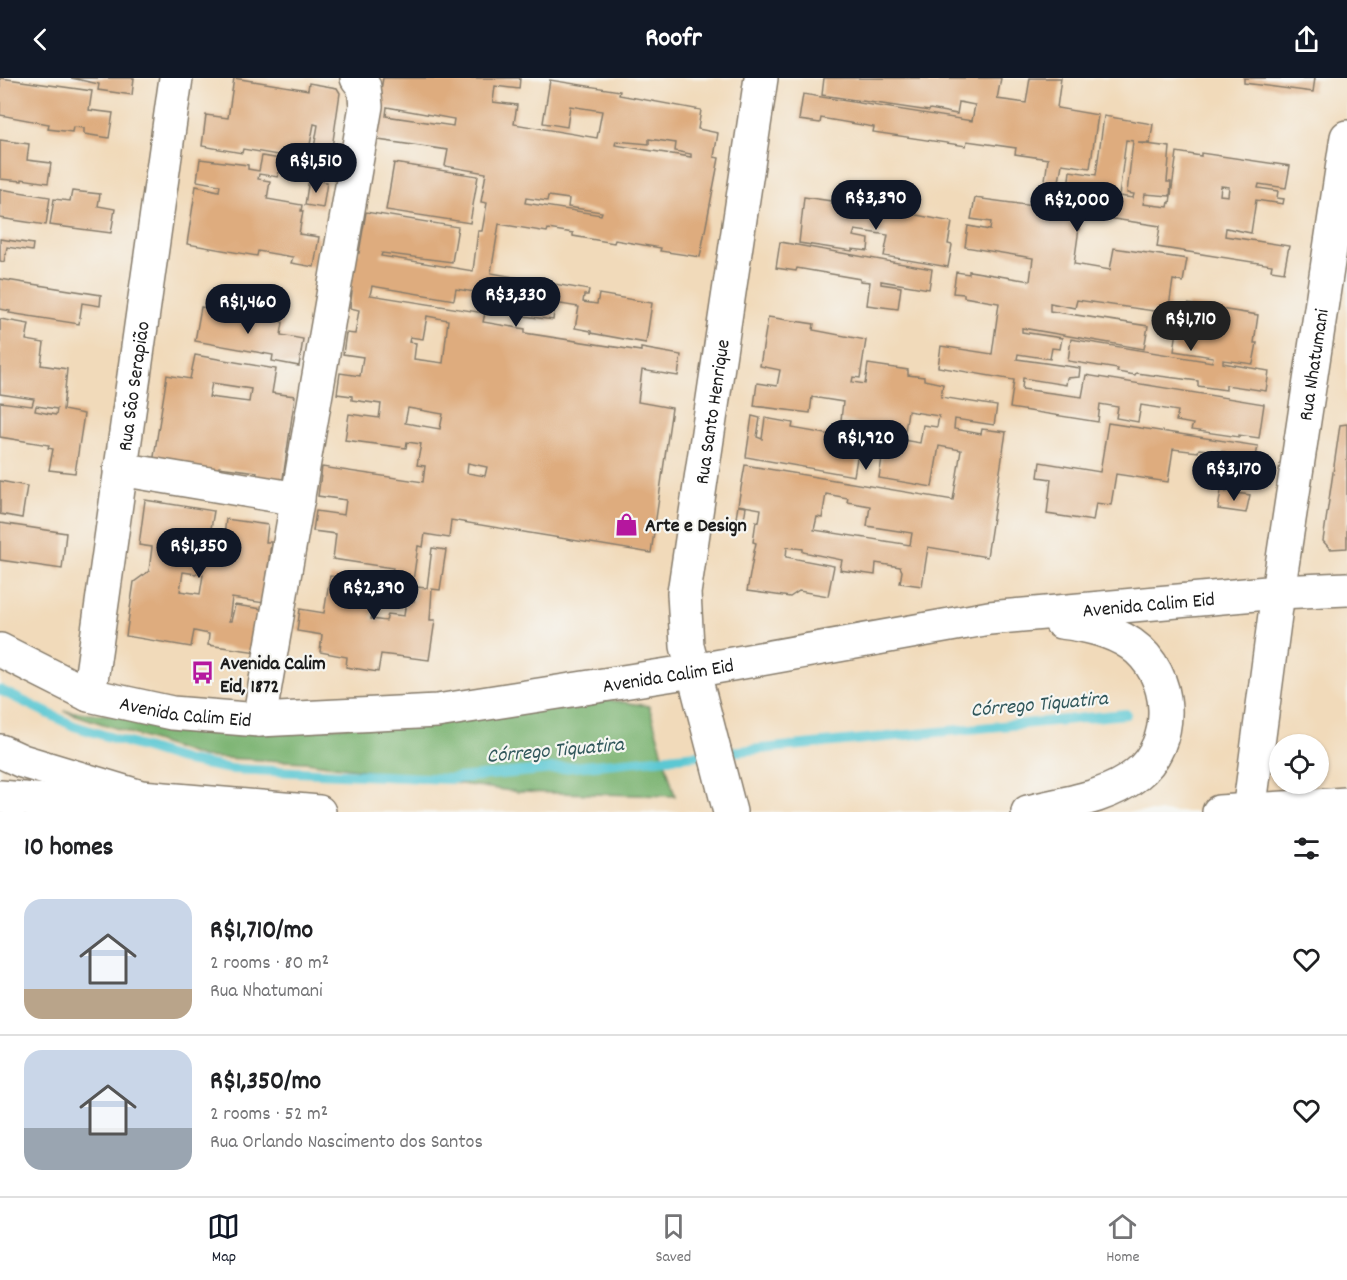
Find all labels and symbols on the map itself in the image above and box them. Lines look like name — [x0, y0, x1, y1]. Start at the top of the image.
pin: R$1,510 — [261, 143, 371, 194]
pin: R$3,390 — [821, 180, 931, 231]
pin: R$2,000 — [1022, 182, 1132, 233]
pin: R$3,330 — [461, 277, 571, 328]
pin: R$1,460 — [193, 284, 303, 335]
pin: R$1,710 — [1136, 301, 1246, 352]
street label: Rua Nhatumani — [1293, 307, 1338, 423]
street label: Rua São Serapião — [113, 320, 159, 453]
street label: Rua Santo Henrique — [689, 337, 739, 487]
pin: R$1,920 — [811, 420, 921, 471]
pin: R$3,170 — [1179, 451, 1289, 502]
shop icon: Arte e Design — [614, 511, 640, 537]
place label: Arte e Design — [645, 513, 747, 541]
pin: R$1,350 — [144, 528, 254, 579]
pin: R$2,390 — [319, 570, 429, 621]
street label: Avenida Calim Eid — [1081, 587, 1216, 627]
place label: Avenida Calim Eid, 1872 — [220, 651, 326, 702]
street label: Avenida Calim Eid — [601, 653, 736, 702]
bus stop icon: Avenida Calim Eid, 1872 — [189, 660, 215, 686]
water label: Córrego Tiquatira — [969, 685, 1110, 727]
street label: Avenida Calim Eid — [117, 691, 252, 736]
water label: Córrego Tiquatira — [485, 731, 626, 773]

